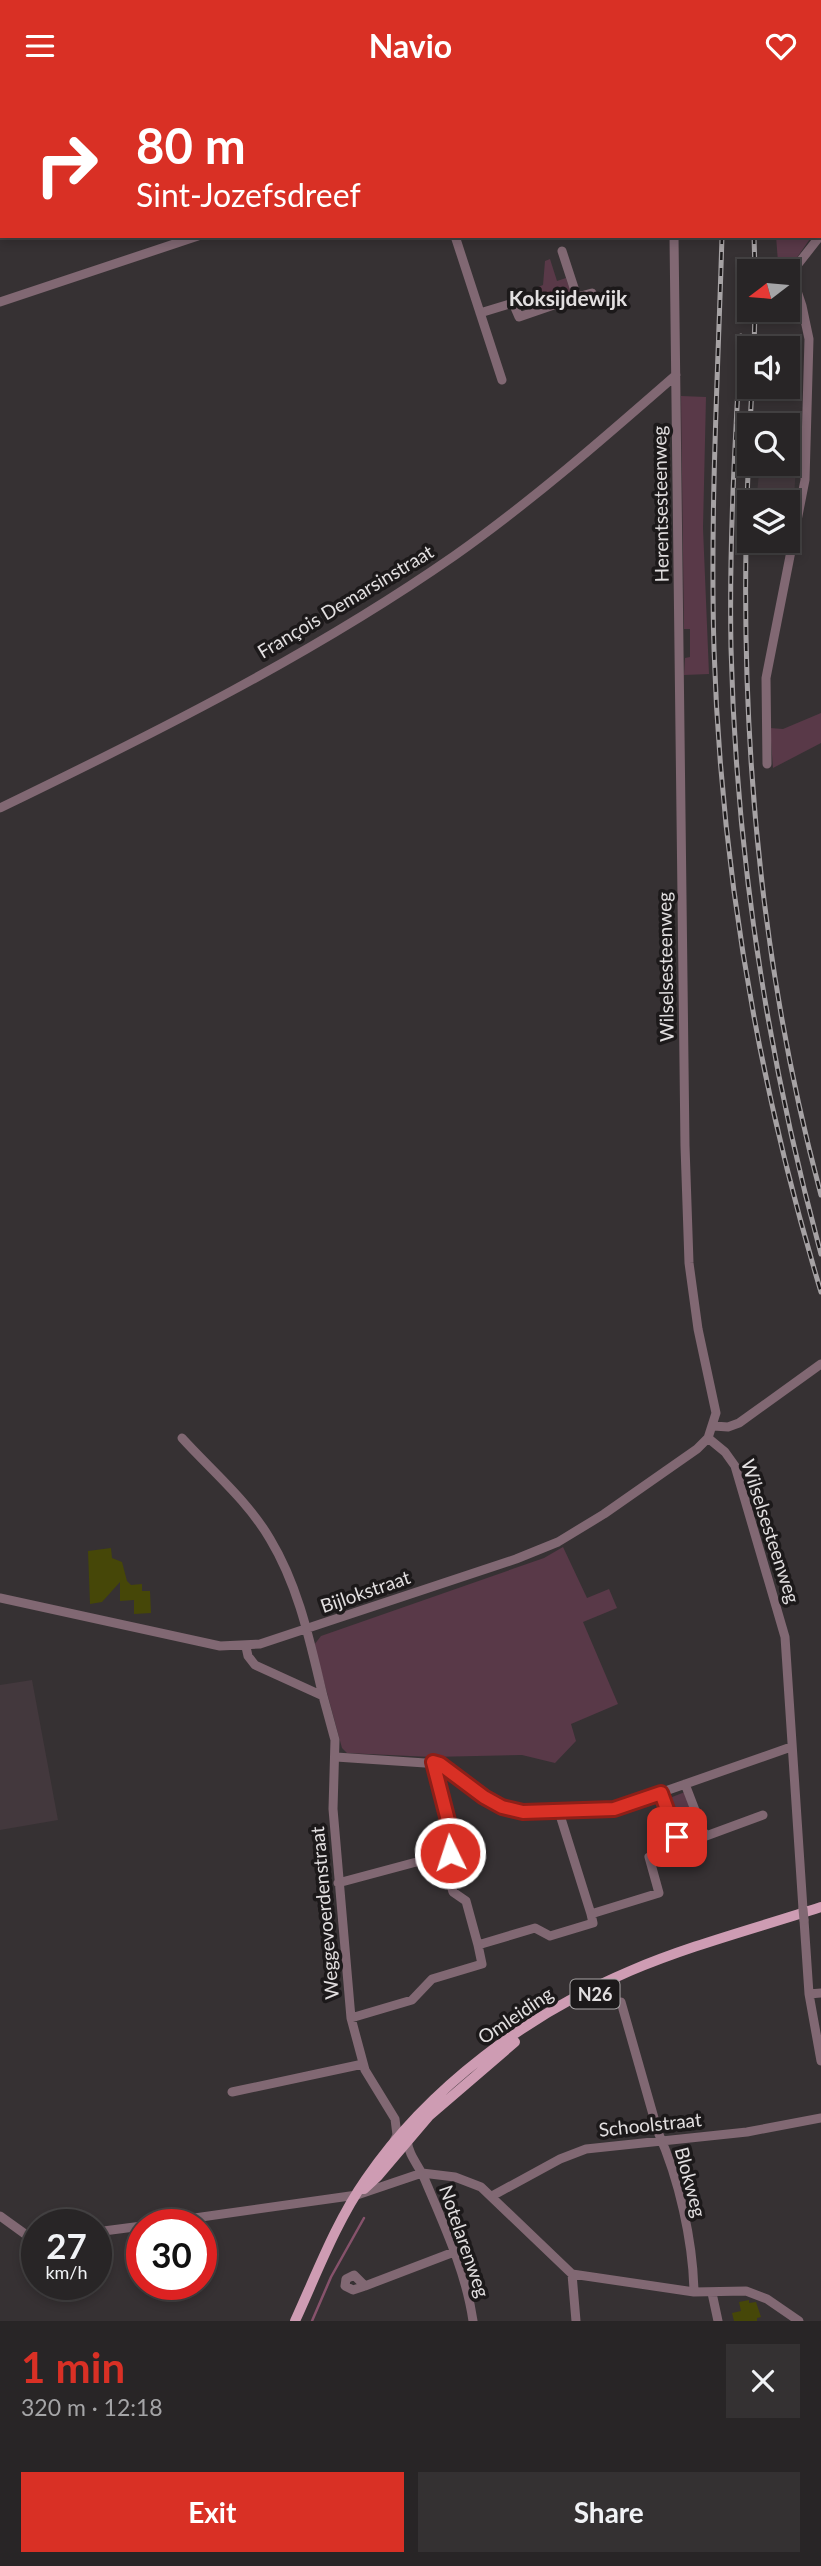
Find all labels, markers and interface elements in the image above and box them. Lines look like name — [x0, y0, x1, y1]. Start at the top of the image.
text: Navio — [369, 26, 452, 65]
icon: menu — [21, 27, 59, 65]
icon: heart — [762, 27, 800, 65]
text: 80 m — [136, 116, 246, 174]
icon: right — [21, 119, 112, 210]
text: Sint-Jozefsdreef — [136, 175, 361, 214]
north arrow — [737, 259, 800, 322]
map controls — [737, 259, 800, 553]
district label: Koksijdewijk — [509, 285, 628, 310]
button: sound — [737, 336, 800, 399]
button: search — [737, 413, 800, 476]
street label: Herentsesteenweg — [647, 425, 673, 583]
button: layers — [737, 490, 800, 553]
street label: François Demarsinstraat — [253, 539, 437, 663]
street label: Wilselsesteenweg — [652, 892, 678, 1042]
street label: Wilselsesteenweg — [737, 1456, 805, 1606]
street label: Bijlokstraat — [317, 1565, 413, 1617]
pin — [647, 1807, 707, 1867]
position arrow — [413, 1816, 487, 1890]
icon: arrive — [658, 1818, 696, 1856]
street label: Weggevoerdenstraat — [305, 1825, 343, 2000]
road number: N26 — [570, 1979, 620, 2008]
street label: Omleiding — [473, 1982, 557, 2048]
street label: Schoolstraat — [597, 2107, 703, 2141]
street label: Blokweg — [671, 2144, 711, 2220]
street label: Notelarenweg — [435, 2182, 495, 2300]
speed limit sign: 30 — [126, 2209, 217, 2300]
text: 27 — [46, 2224, 87, 2266]
text: km/h — [45, 2261, 88, 2283]
text: 1 min — [21, 2342, 125, 2392]
button: close — [726, 2344, 800, 2418]
text: 320 m · 12:18 — [21, 2393, 163, 2421]
button: Exit — [21, 2472, 404, 2552]
button: Share — [418, 2472, 800, 2552]

